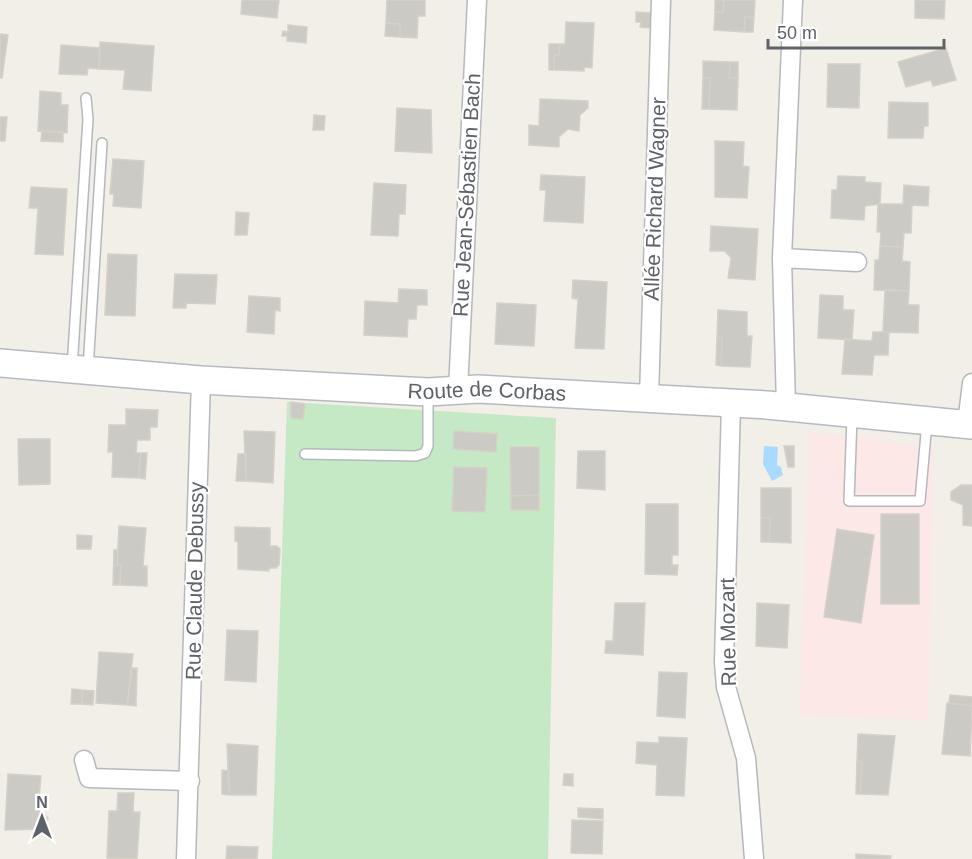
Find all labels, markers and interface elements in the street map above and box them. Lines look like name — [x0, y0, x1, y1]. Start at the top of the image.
scale bar — [768, 12, 944, 50]
text: 50 m — [777, 23, 817, 43]
street label: Rue Jean-Sébastien Bach — [449, 73, 484, 317]
street label: Allée Richard Wagner — [639, 97, 670, 301]
street label: Route de Corbas — [407, 377, 567, 405]
street label: Rue Claude Debussy — [181, 481, 208, 680]
street label: Rue Mozart — [715, 577, 740, 686]
north arrow — [12, 787, 72, 847]
text: N — [36, 794, 48, 811]

